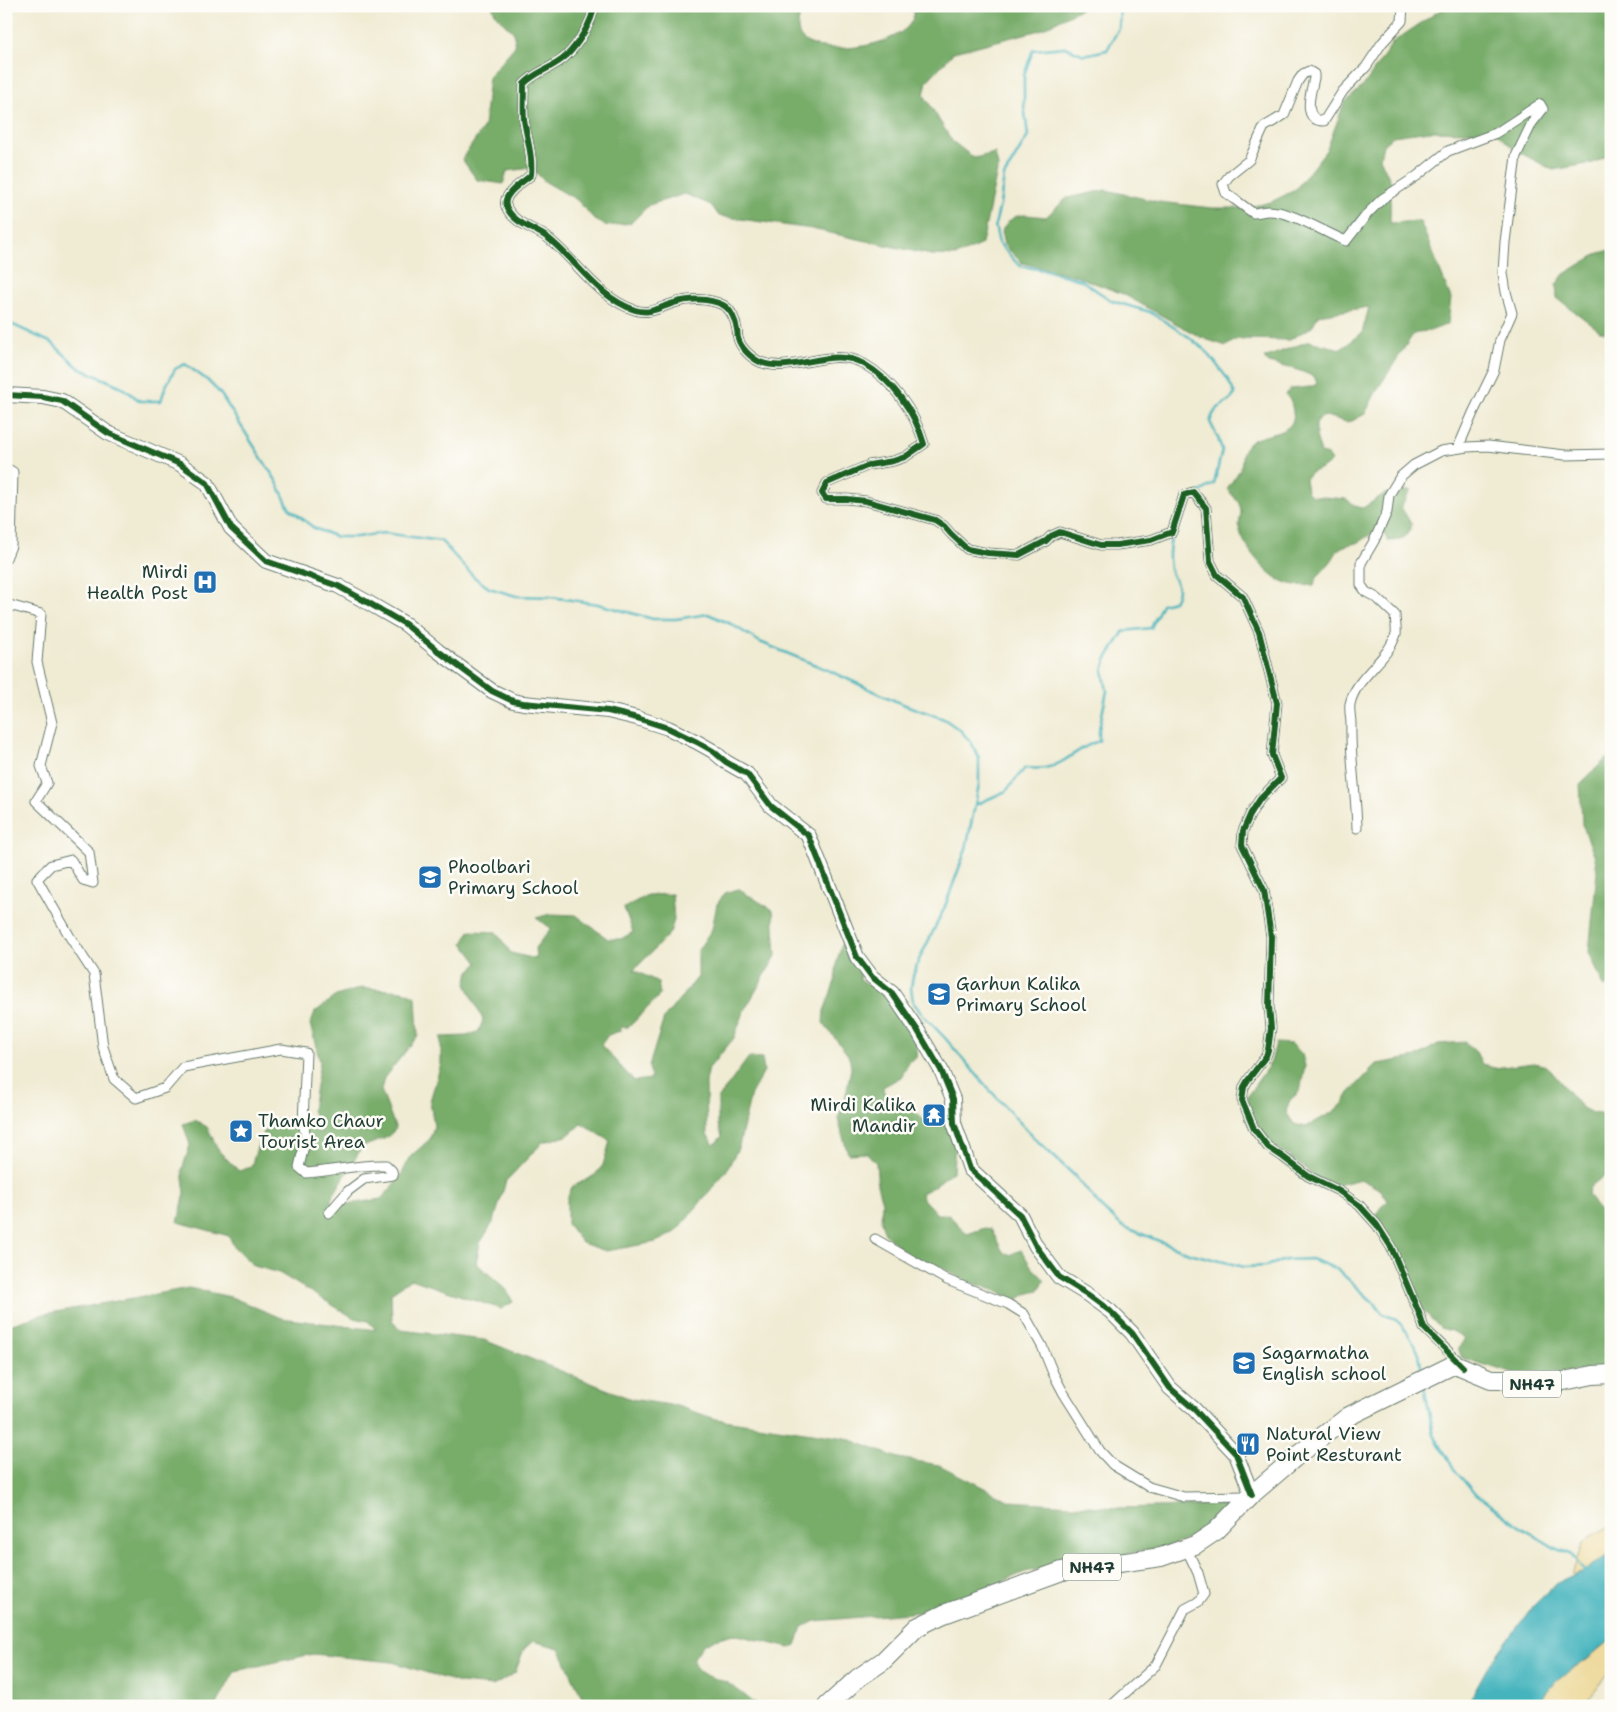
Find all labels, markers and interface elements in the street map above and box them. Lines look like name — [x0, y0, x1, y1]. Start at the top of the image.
place label: Mirdi Health Post — [87, 560, 188, 605]
hospital icon: Mirdi Health Post — [192, 569, 218, 595]
place label: Phoolbari Primary School — [448, 855, 579, 900]
school or university icon: Phoolbari Primary School — [417, 864, 443, 890]
place label: Garhun Kalika Primary School — [956, 972, 1087, 1017]
school or university icon: Garhun Kalika Primary School — [926, 981, 952, 1007]
place label: Mirdi Kalika Mandir — [810, 1093, 916, 1138]
temple icon: Mirdi Kalika Mandir — [921, 1102, 947, 1128]
place label: Thamko Chaur Tourist Area — [258, 1109, 384, 1154]
place icon: Thamko Chaur Tourist Area — [228, 1118, 254, 1144]
place label: Sagarmatha English school — [1262, 1341, 1387, 1386]
school or university icon: Sagarmatha English school — [1231, 1350, 1257, 1376]
road number: NH47 — [1503, 1370, 1561, 1398]
place label: Natural View Point Resturant — [1266, 1422, 1402, 1467]
restaurant icon: Natural View Point Resturant — [1235, 1431, 1261, 1457]
road number: NH47 — [1063, 1554, 1121, 1580]

